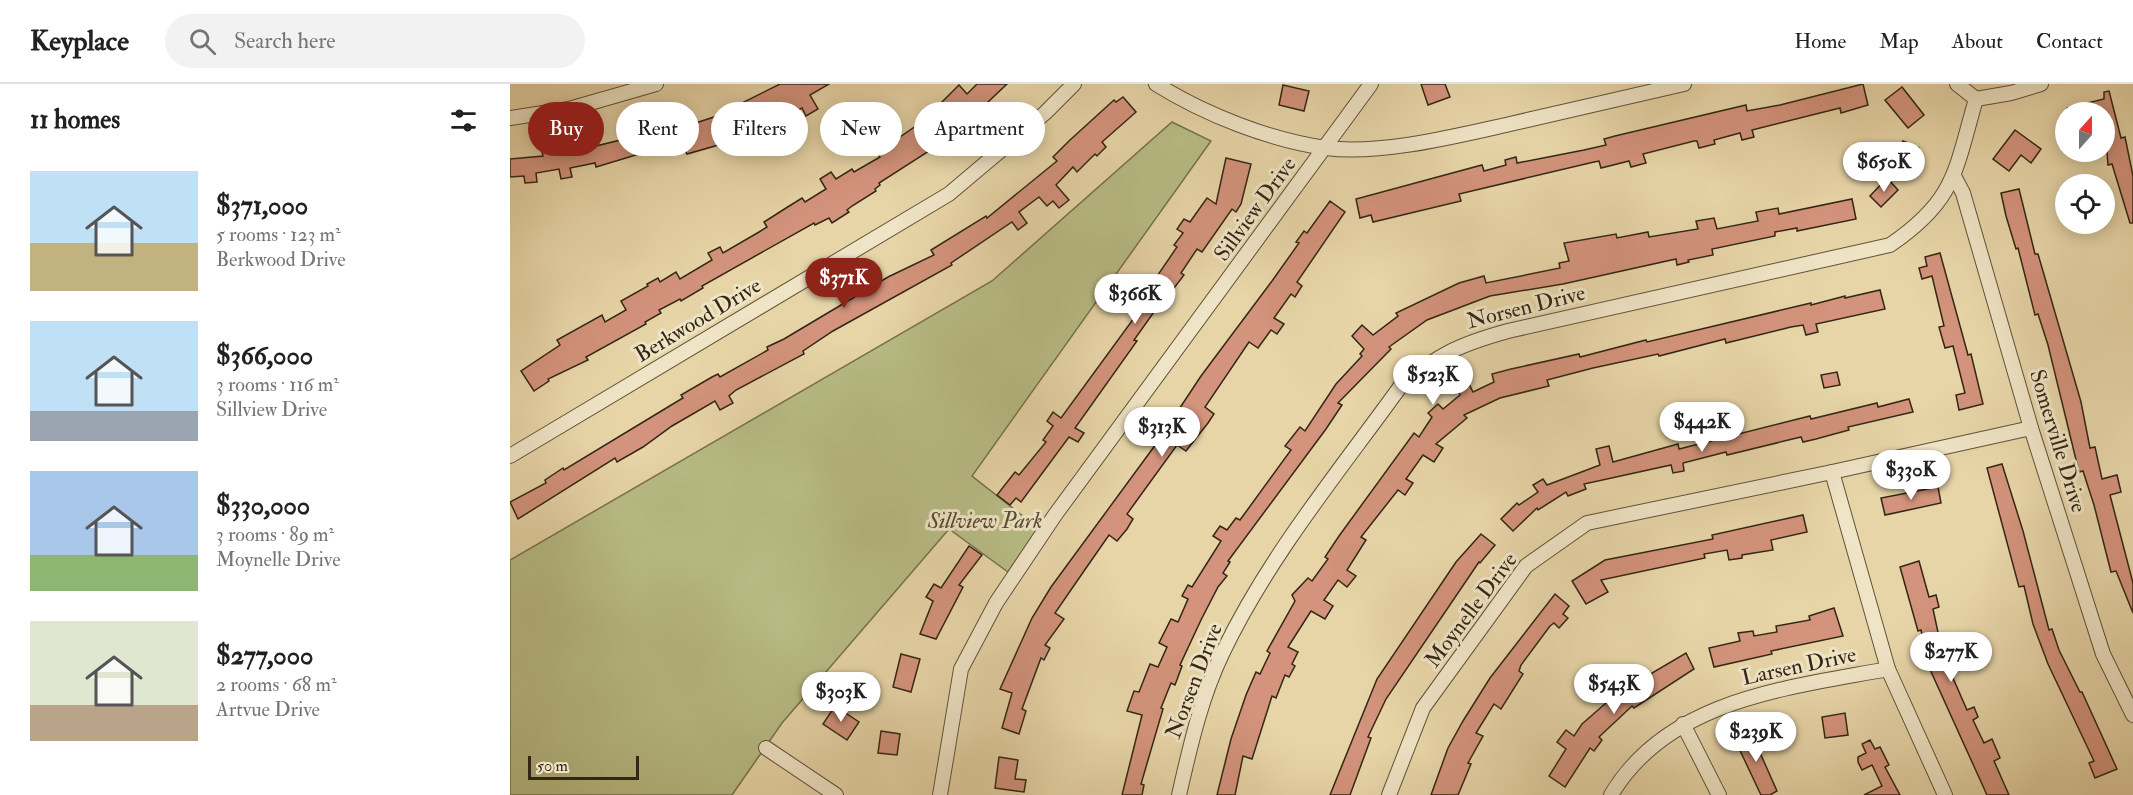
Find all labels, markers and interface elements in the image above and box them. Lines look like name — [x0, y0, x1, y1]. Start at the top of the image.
search box — [165, 14, 585, 68]
text: Keyplace — [30, 24, 129, 59]
icon: search — [186, 25, 219, 58]
text: Search here — [234, 27, 336, 55]
text: Home — [1794, 28, 1846, 55]
text: Map — [1879, 28, 1919, 55]
text: About — [1952, 28, 2003, 55]
text: Contact — [2036, 28, 2103, 55]
chip: Buy — [528, 102, 604, 156]
chip: Rent — [616, 102, 699, 156]
chip: Filters — [711, 102, 808, 156]
chip: New — [820, 102, 902, 156]
chip: Apartment — [914, 102, 1045, 156]
north arrow — [2055, 102, 2115, 162]
map controls — [2055, 102, 2115, 234]
text: 11 homes — [30, 104, 120, 136]
icon: filters — [447, 104, 480, 137]
pin: $650K — [1842, 142, 1926, 193]
text: $650K — [1857, 149, 1911, 174]
street label: Sillview Drive — [1208, 151, 1302, 267]
button: locate — [2055, 174, 2115, 234]
text: $371,000 — [216, 190, 308, 222]
icon: home — [78, 195, 150, 267]
text: 5 rooms · 123 m² — [216, 222, 341, 247]
text: Berkwood Drive — [216, 247, 346, 272]
pin: $371K — [802, 258, 886, 309]
text: $371K — [819, 265, 869, 290]
street label: Berkwood Drive — [630, 271, 766, 369]
pin: $366K — [1093, 274, 1177, 325]
street label: Norsen Drive — [1464, 279, 1588, 335]
text: $366K — [1108, 281, 1162, 306]
text: $366,000 — [216, 340, 313, 372]
icon: home — [78, 345, 150, 417]
pin: $523K — [1391, 355, 1475, 406]
text: $523K — [1407, 362, 1459, 387]
street label: Somerville Drive — [2023, 366, 2093, 516]
text: 3 rooms · 116 m² — [216, 372, 339, 397]
text: Sillview Drive — [216, 397, 327, 422]
pin: $442K — [1660, 402, 1744, 453]
pin: $313K — [1120, 407, 1204, 458]
text: $442K — [1673, 409, 1731, 434]
text: $313K — [1138, 414, 1186, 439]
pin: $330K — [1869, 450, 1953, 501]
text: $330K — [1886, 457, 1936, 482]
text: $330,000 — [216, 490, 310, 522]
icon: home — [78, 495, 150, 567]
park label: Sillview Park — [927, 507, 1042, 535]
text: 3 rooms · 89 m² — [216, 522, 334, 547]
text: Moynelle Drive — [216, 547, 341, 572]
street label: Moynelle Drive — [1419, 547, 1523, 673]
street label: Norsen Drive — [1159, 619, 1229, 743]
pin: $277K — [1909, 632, 1993, 683]
text: $277K — [1924, 639, 1978, 664]
text: $277,000 — [216, 640, 313, 672]
street label: Larsen Drive — [1739, 640, 1859, 692]
icon: home — [78, 645, 150, 717]
pin: $543K — [1572, 664, 1656, 715]
text: $543K — [1588, 671, 1640, 696]
text: 2 rooms · 68 m² — [216, 672, 337, 697]
pin: $303K — [799, 672, 883, 723]
text: $303K — [816, 679, 866, 704]
text: Artvue Drive — [216, 697, 320, 722]
pin: $239K — [1714, 712, 1798, 763]
text: $239K — [1729, 719, 1783, 744]
scale bar — [528, 753, 639, 780]
text: 50 m — [537, 756, 568, 776]

